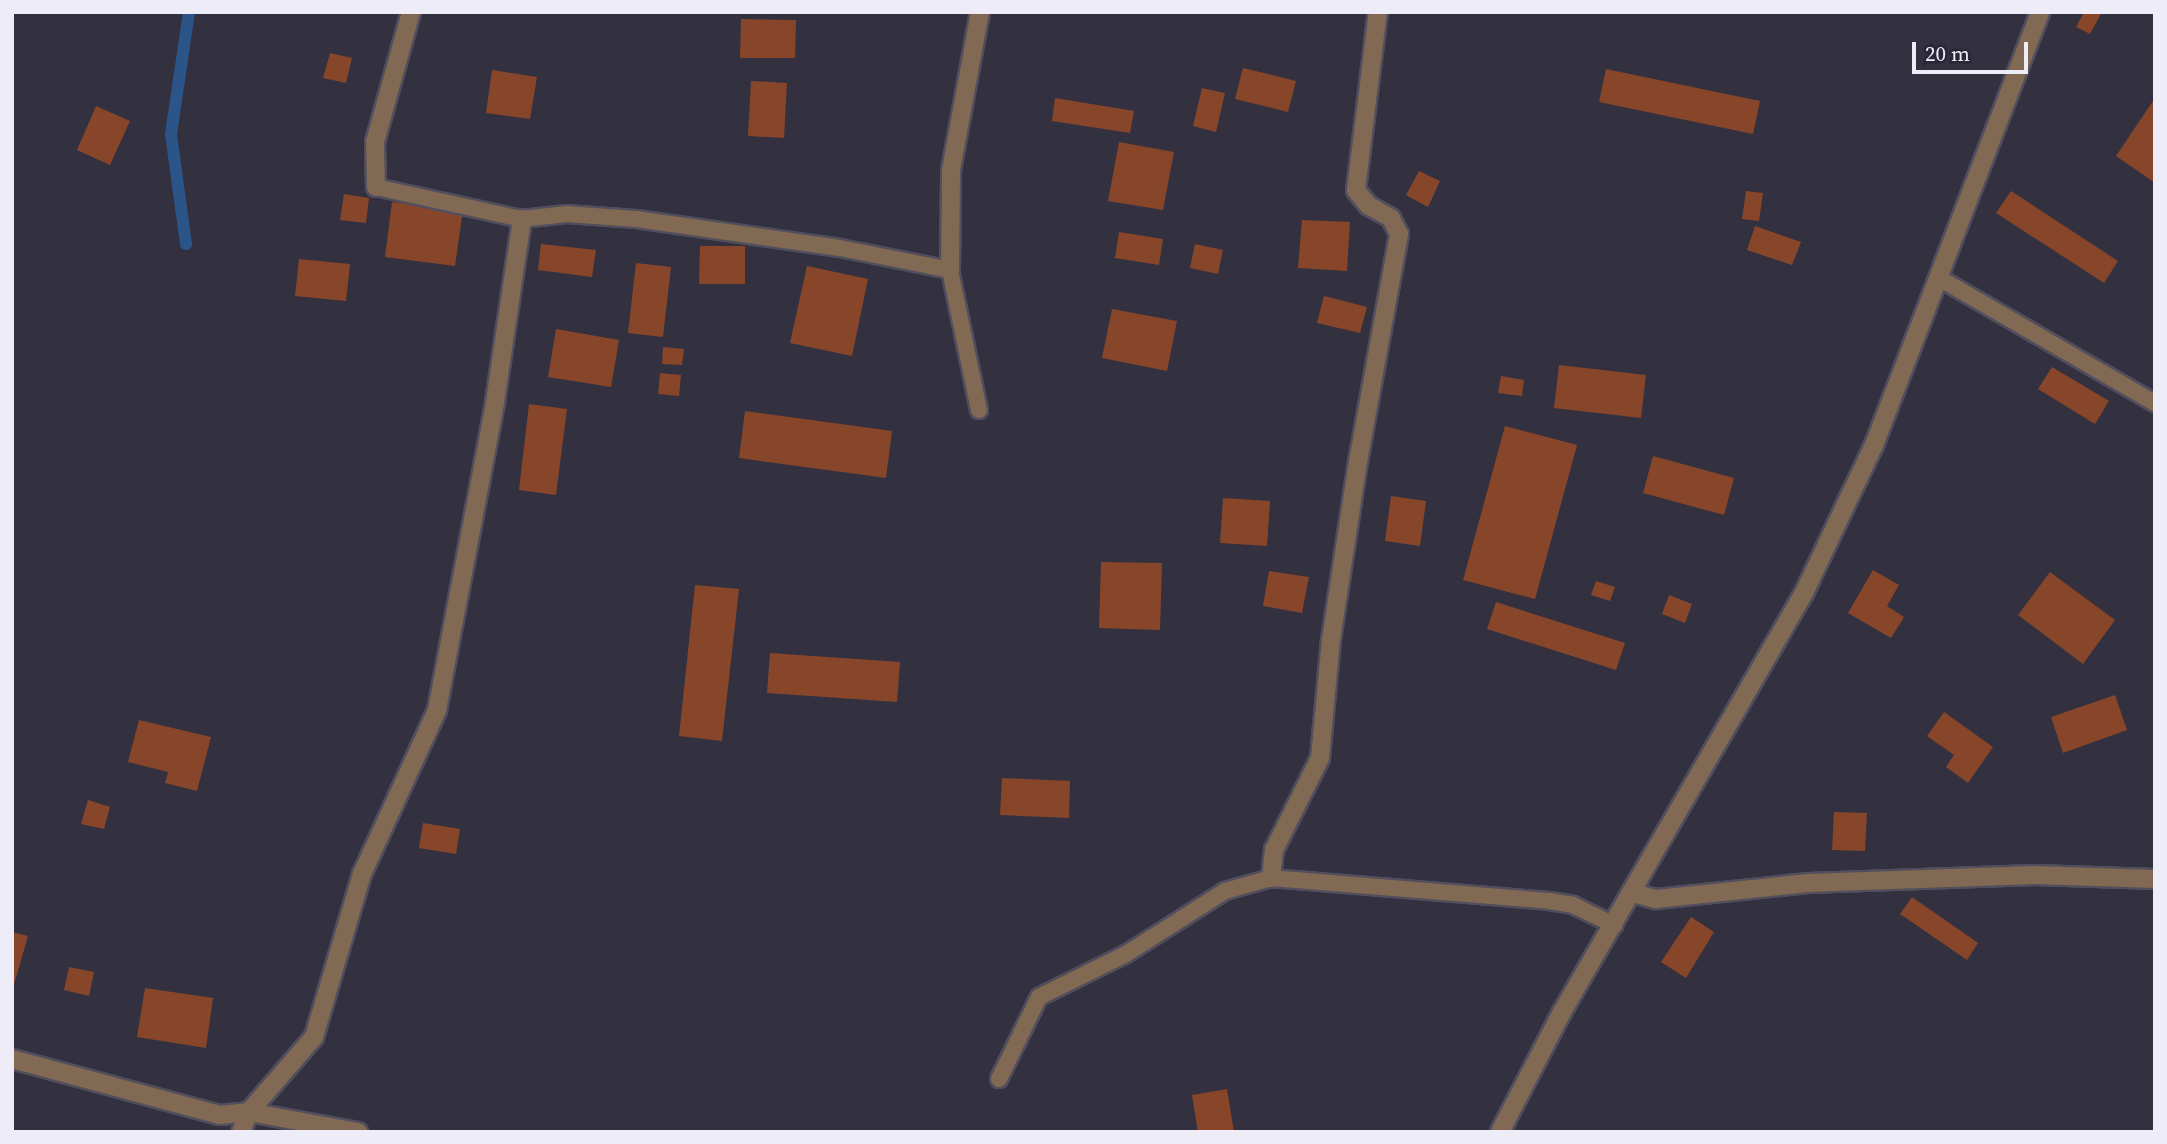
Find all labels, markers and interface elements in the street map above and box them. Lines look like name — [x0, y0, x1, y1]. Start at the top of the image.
scale bar — [1915, 28, 2030, 72]
text: 20 m — [1925, 39, 1970, 68]

